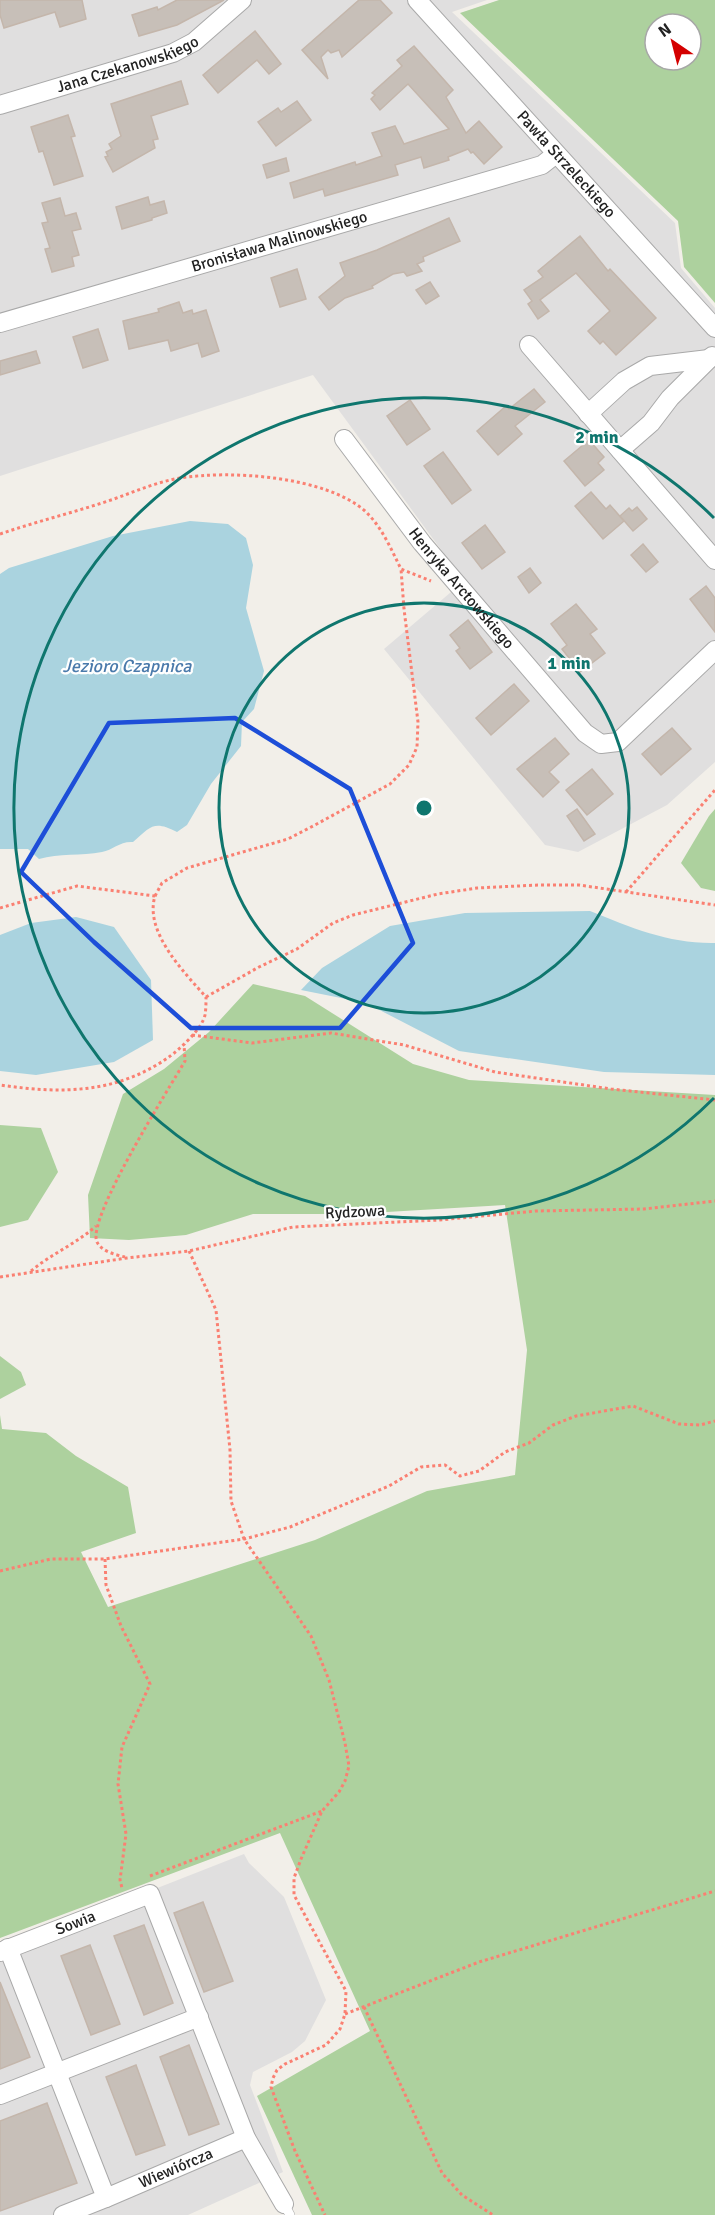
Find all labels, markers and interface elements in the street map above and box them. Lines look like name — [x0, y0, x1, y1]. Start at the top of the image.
north arrow — [643, 12, 703, 72]
text: N — [655, 19, 675, 42]
street label: Jana Czekanowskiego — [54, 31, 202, 97]
street label: Pawła Strzeleckiego — [513, 107, 620, 222]
street label: Bronisława Malinowskiego — [189, 206, 370, 277]
text: 2 min — [575, 426, 619, 448]
street label: Henryka Arctowskiego — [404, 524, 519, 653]
text: 1 min — [547, 652, 591, 674]
water label: Jezioro Czapnica — [63, 655, 192, 677]
centre of rings — [414, 798, 434, 818]
street label: Rydzowa — [324, 1200, 386, 1224]
street label: Sowia — [53, 1906, 98, 1940]
street label: Wiewiórcza — [136, 2143, 216, 2193]

